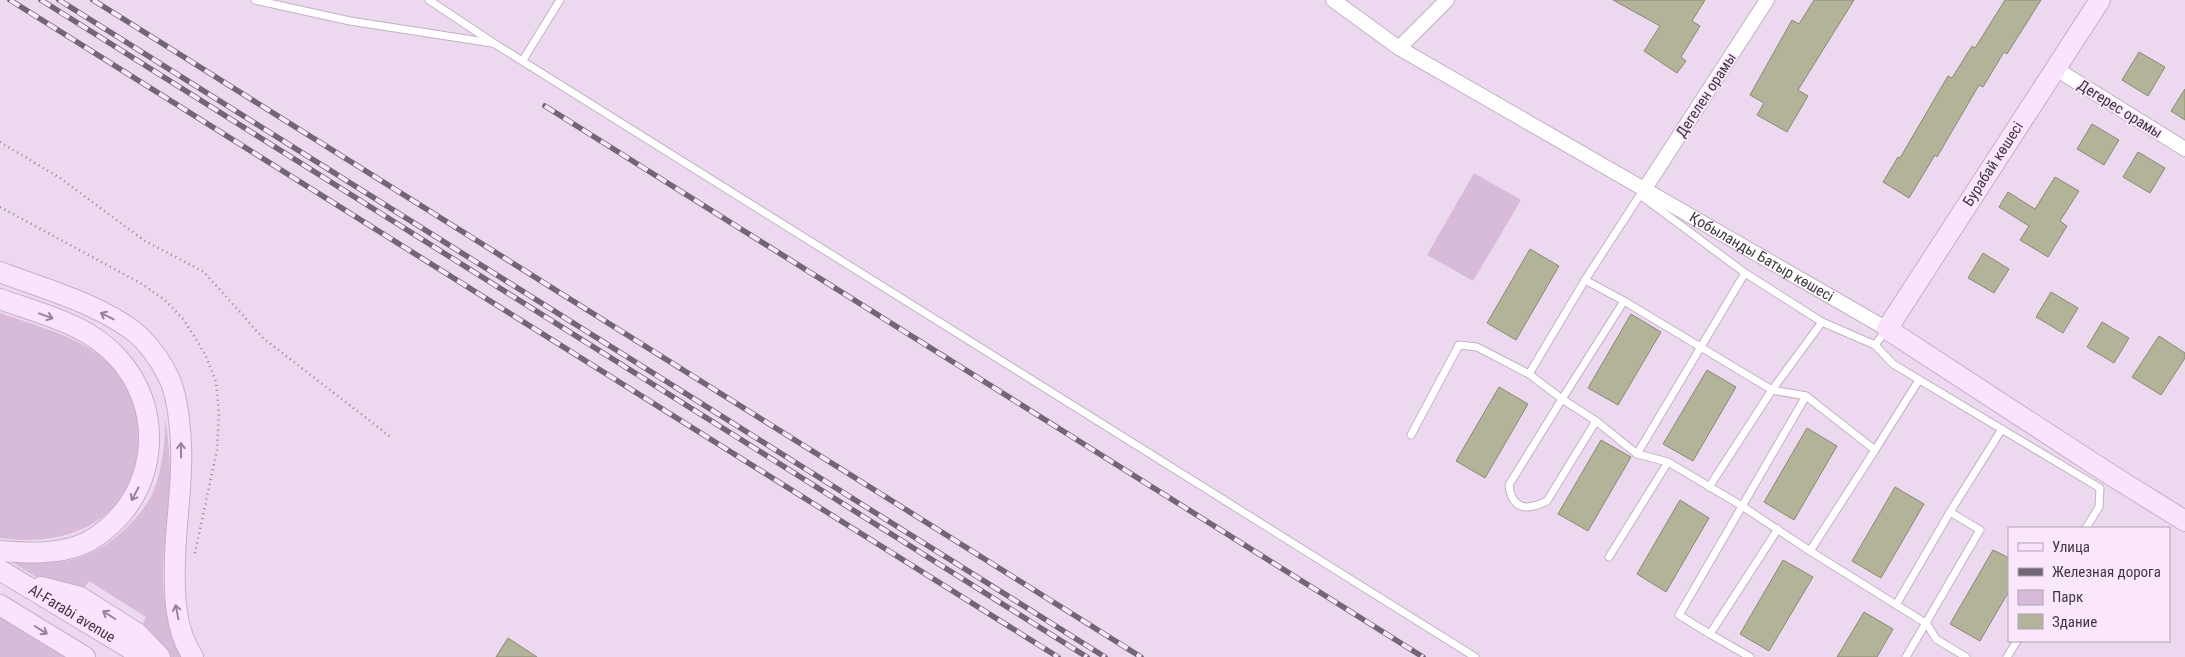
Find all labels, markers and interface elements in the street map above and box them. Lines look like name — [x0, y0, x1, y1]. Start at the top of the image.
street label: Дегелен орамы — [1672, 49, 1740, 141]
street label: Дегерес орамы — [2074, 76, 2166, 142]
street label: Бурабай көшесі — [1959, 118, 2027, 210]
street label: Қобыланды Батыр көшесі — [1686, 208, 1837, 305]
one-way arrow — [100, 311, 115, 320]
one-way arrow — [38, 312, 53, 321]
one-way arrow — [176, 442, 186, 458]
one-way arrow — [129, 487, 139, 501]
legend — [2008, 527, 2170, 642]
text: Улица — [2052, 538, 2090, 556]
text: Железная дорога — [2052, 563, 2161, 581]
street label: Al-Farabi avenue — [25, 580, 118, 646]
text: Парк — [2052, 588, 2083, 606]
one-way arrow — [172, 604, 181, 620]
one-way arrow — [102, 610, 116, 620]
text: Здание — [2052, 613, 2097, 631]
one-way arrow — [34, 626, 48, 636]

